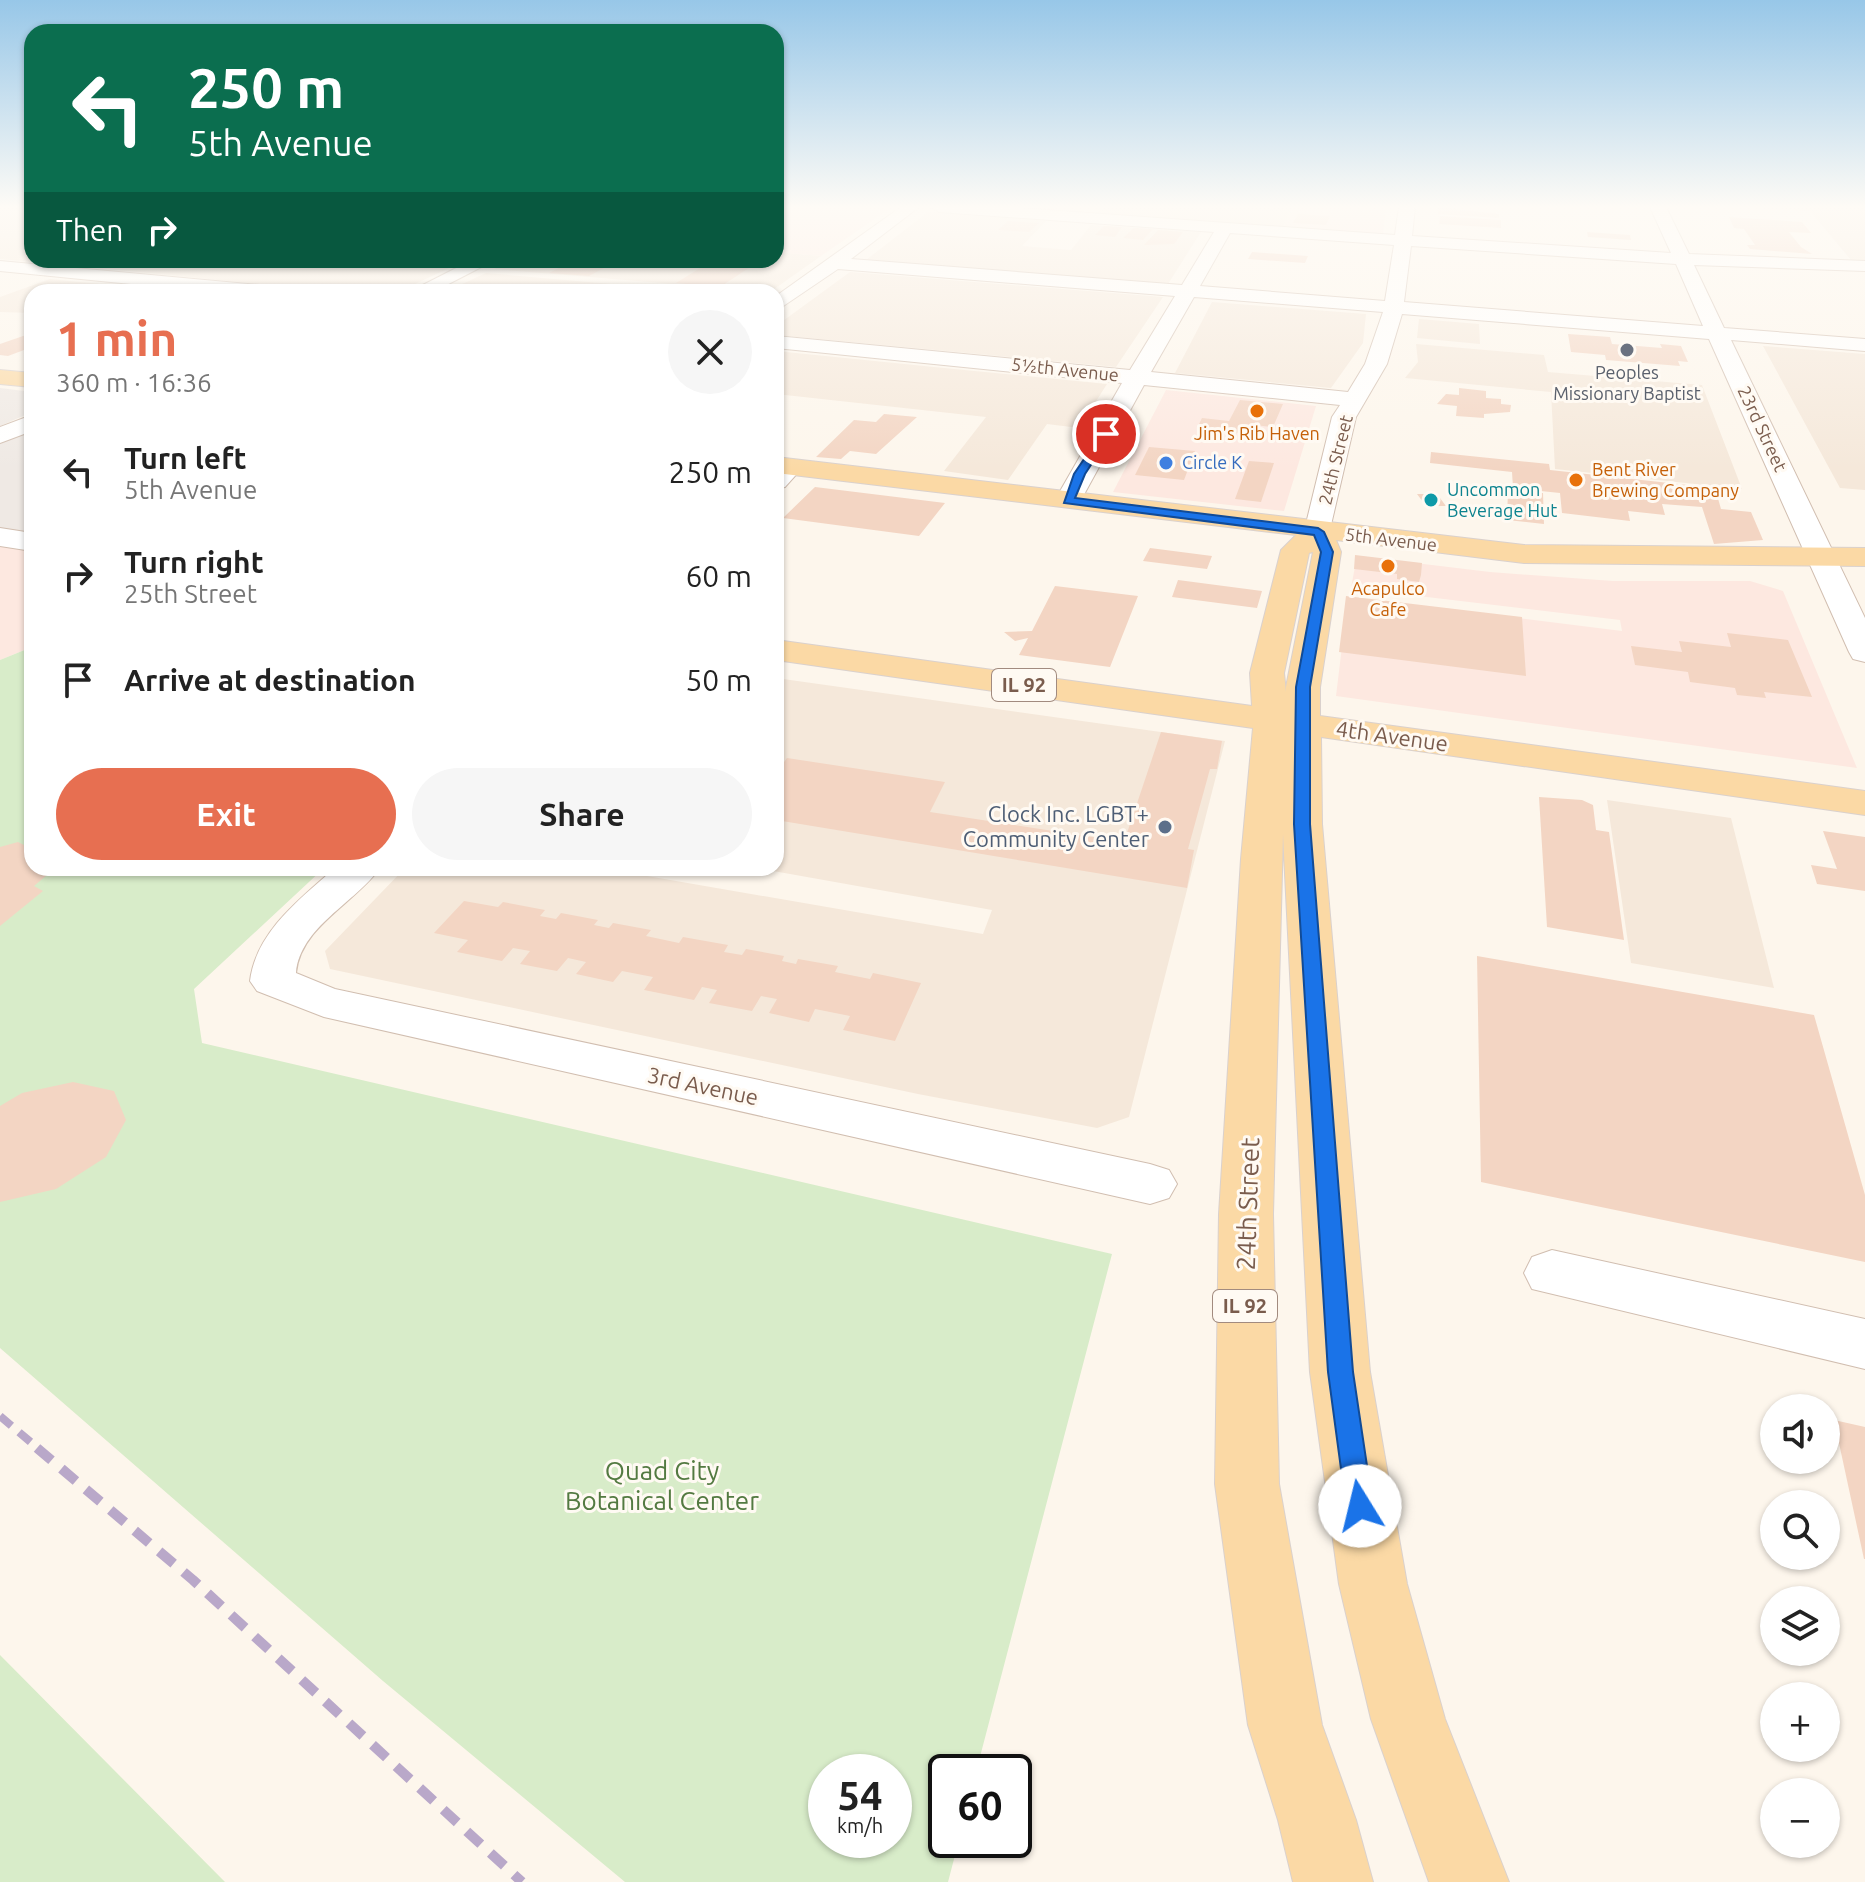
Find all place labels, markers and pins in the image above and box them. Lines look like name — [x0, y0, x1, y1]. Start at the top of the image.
marker: Peoples Missionary Baptist — [1618, 341, 1636, 359]
place label: Peoples Missionary Baptist — [1553, 362, 1701, 403]
pin — [1072, 400, 1140, 468]
marker: Jim's Rib Haven — [1248, 402, 1266, 420]
place label: Jim's Rib Haven — [1194, 423, 1320, 443]
place label: Circle K — [1182, 452, 1242, 472]
marker: Circle K — [1157, 454, 1175, 472]
place label: Bent River Brewing Company — [1592, 459, 1739, 500]
marker: Bent River Brewing Company — [1567, 471, 1585, 489]
place label: Uncommon Beverage Hut — [1447, 479, 1557, 520]
marker: Uncommon Beverage Hut — [1422, 491, 1440, 509]
marker: Acapulco Cafe — [1379, 557, 1397, 575]
place label: Acapulco Cafe — [1351, 578, 1425, 619]
place label: Clock Inc. LGBT+ Community Center — [963, 801, 1150, 851]
marker: Clock Inc. LGBT+ Community Center — [1156, 818, 1174, 836]

